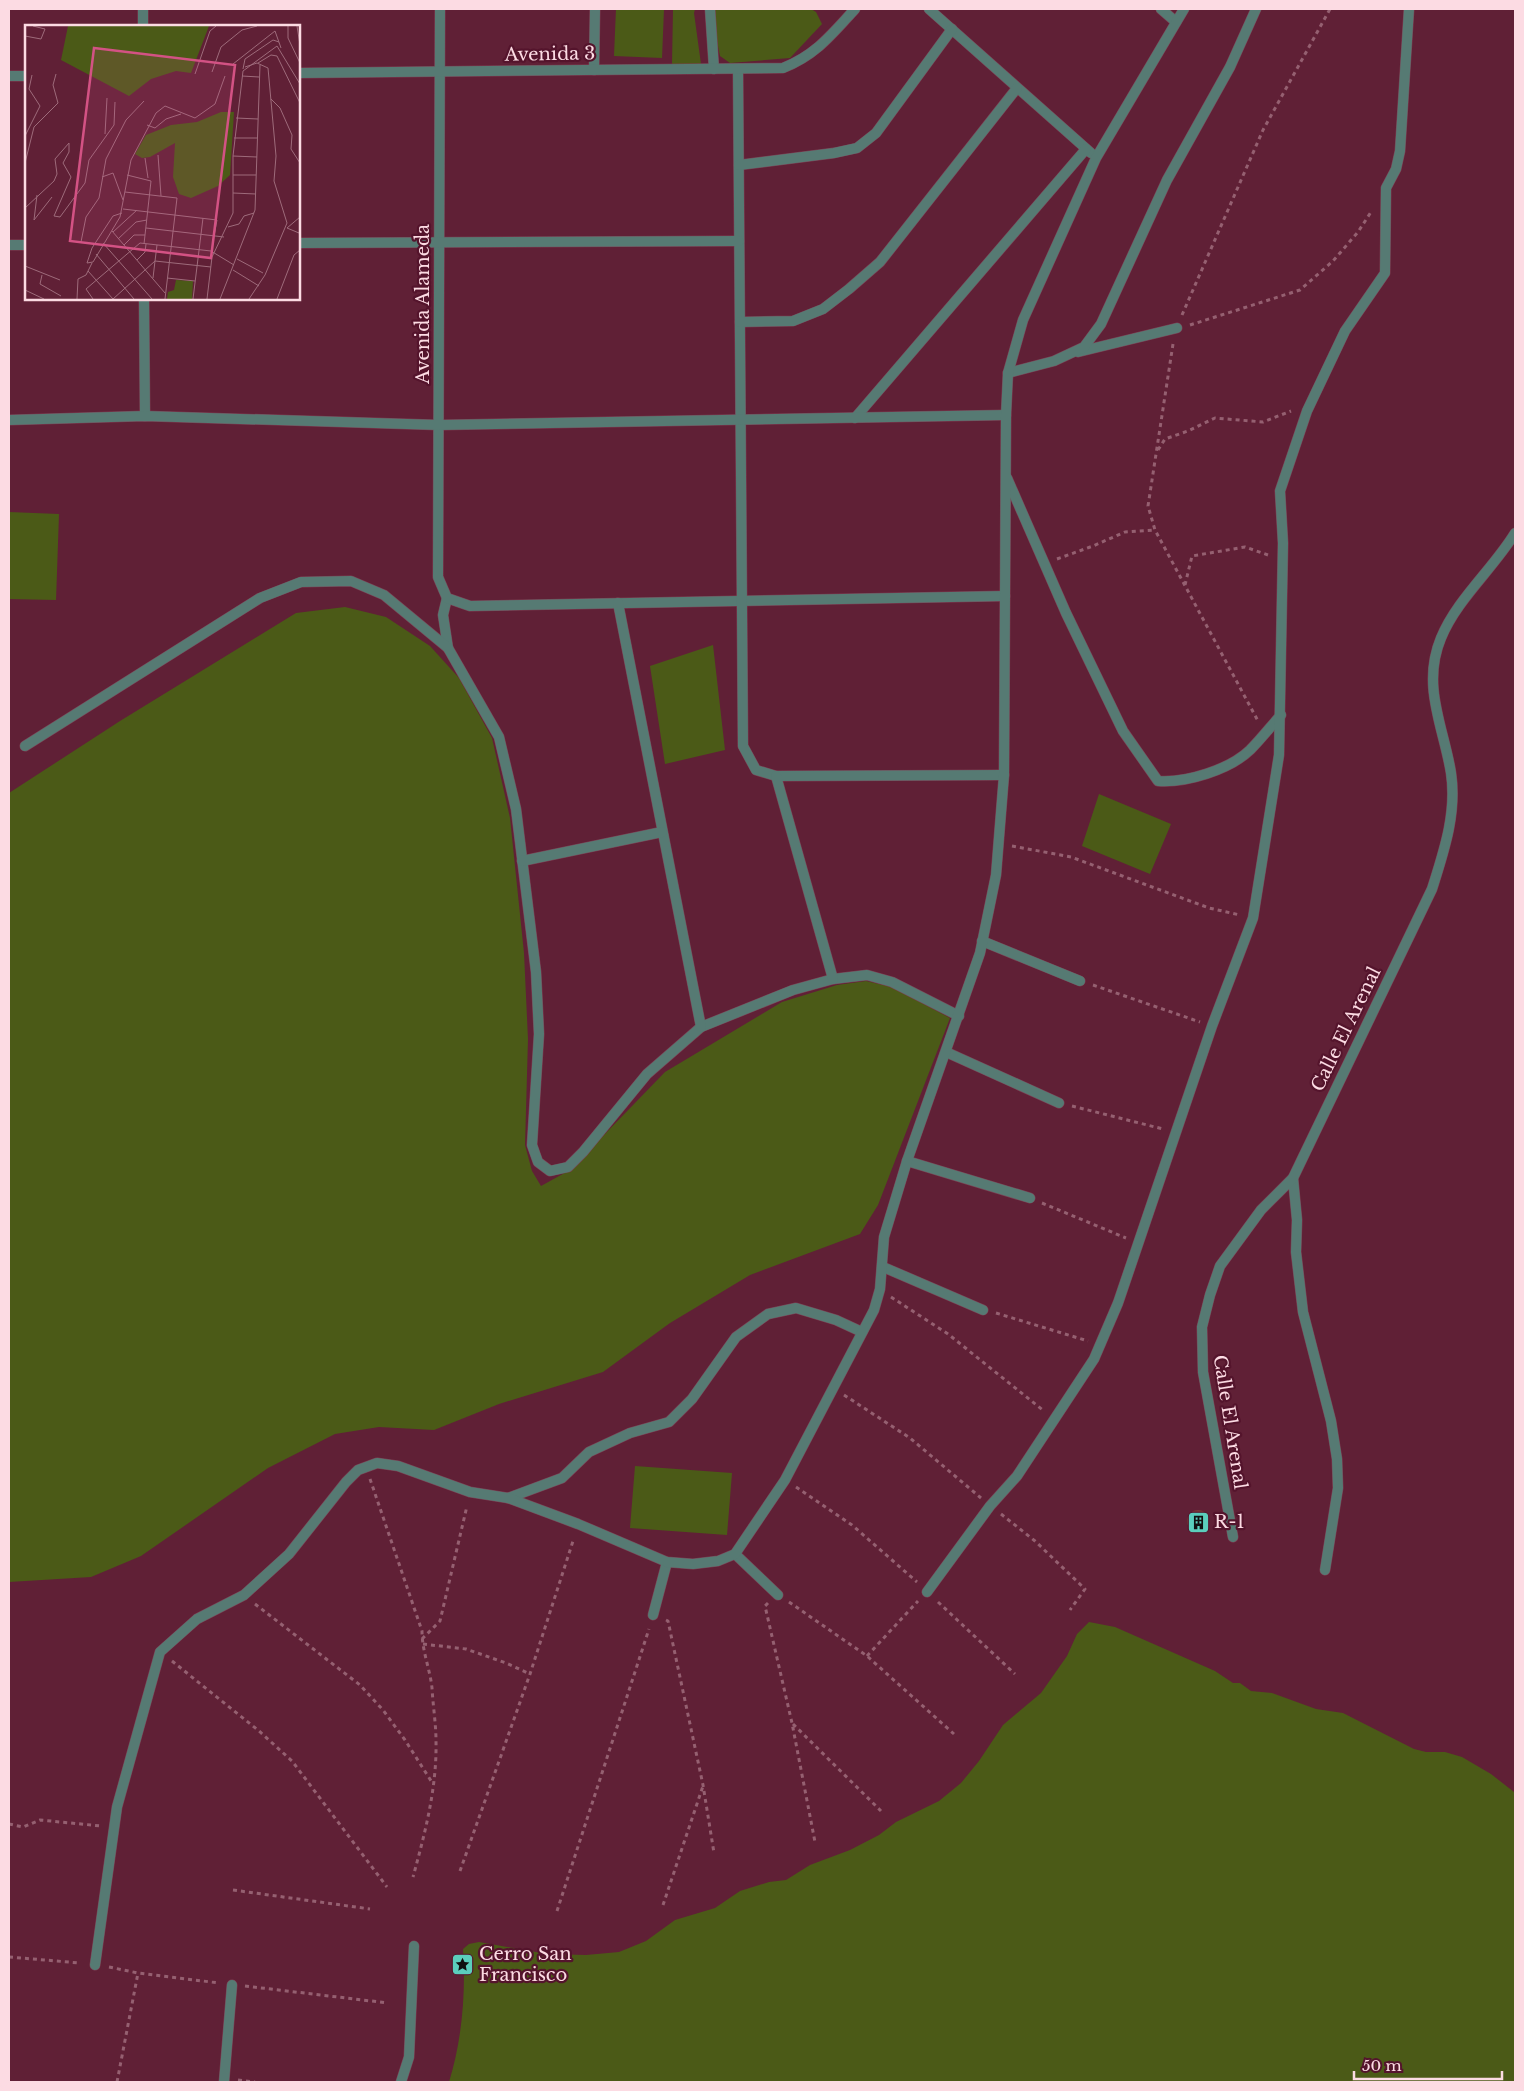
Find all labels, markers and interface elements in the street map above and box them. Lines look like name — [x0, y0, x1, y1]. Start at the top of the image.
inset map — [25, 25, 300, 300]
street label: Avenida 3 — [504, 42, 595, 66]
street label: Avenida Alameda — [412, 224, 434, 385]
street label: Calle El Arenal — [1306, 963, 1386, 1095]
street label: Calle El Arenal — [1209, 1353, 1252, 1491]
building icon: R-1 — [1186, 1510, 1210, 1534]
place label: R-1 — [1214, 1511, 1245, 1533]
place label: Cerro San Francisco — [479, 1943, 572, 1986]
place icon: Cerro San Francisco — [451, 1952, 475, 1976]
scale bar — [1354, 2048, 1502, 2080]
text: 50 m — [1362, 2056, 1402, 2075]

